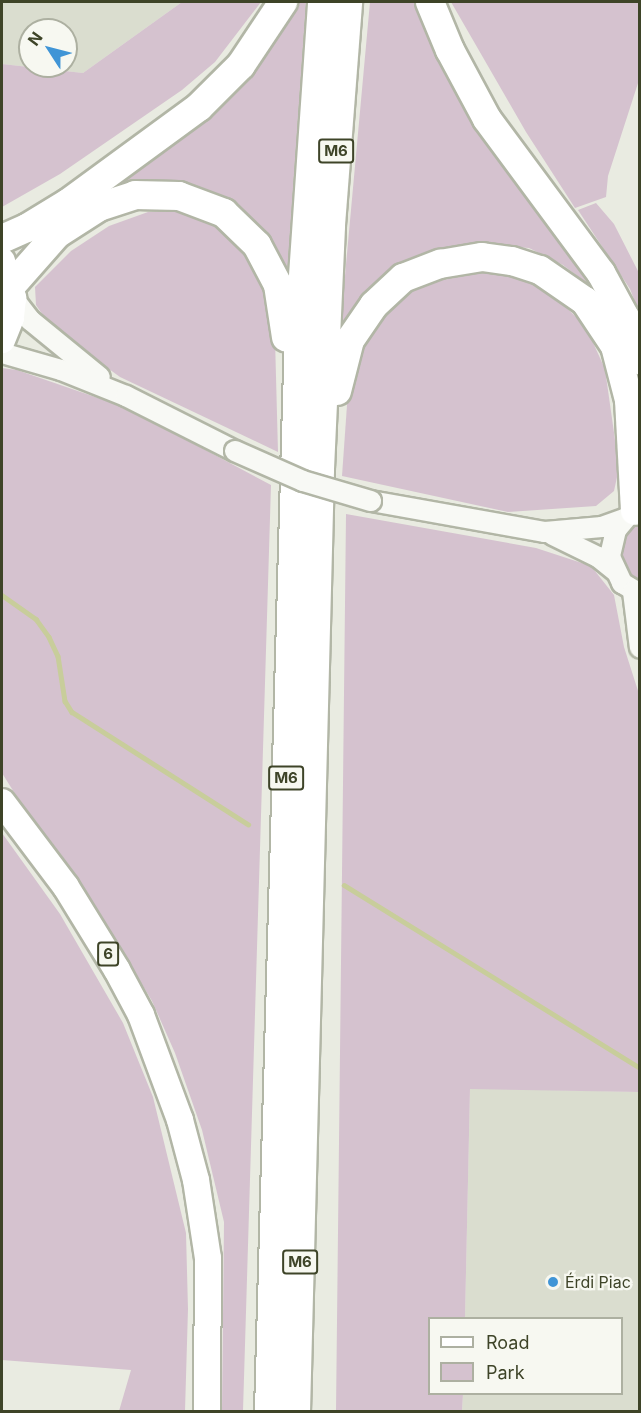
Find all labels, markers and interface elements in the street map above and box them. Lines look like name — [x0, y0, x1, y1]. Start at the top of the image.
north arrow — [18, 18, 78, 78]
text: N — [23, 28, 47, 49]
road number: M6 — [318, 139, 354, 163]
road number: M6 — [268, 766, 304, 790]
road number: 6 — [96, 942, 120, 966]
road number: M6 — [282, 1250, 318, 1274]
place label: Érdi Piac — [565, 1272, 631, 1292]
marker: Érdi Piac — [546, 1275, 560, 1289]
legend — [428, 1317, 623, 1395]
text: Road — [486, 1332, 529, 1353]
text: Park — [486, 1362, 525, 1383]

